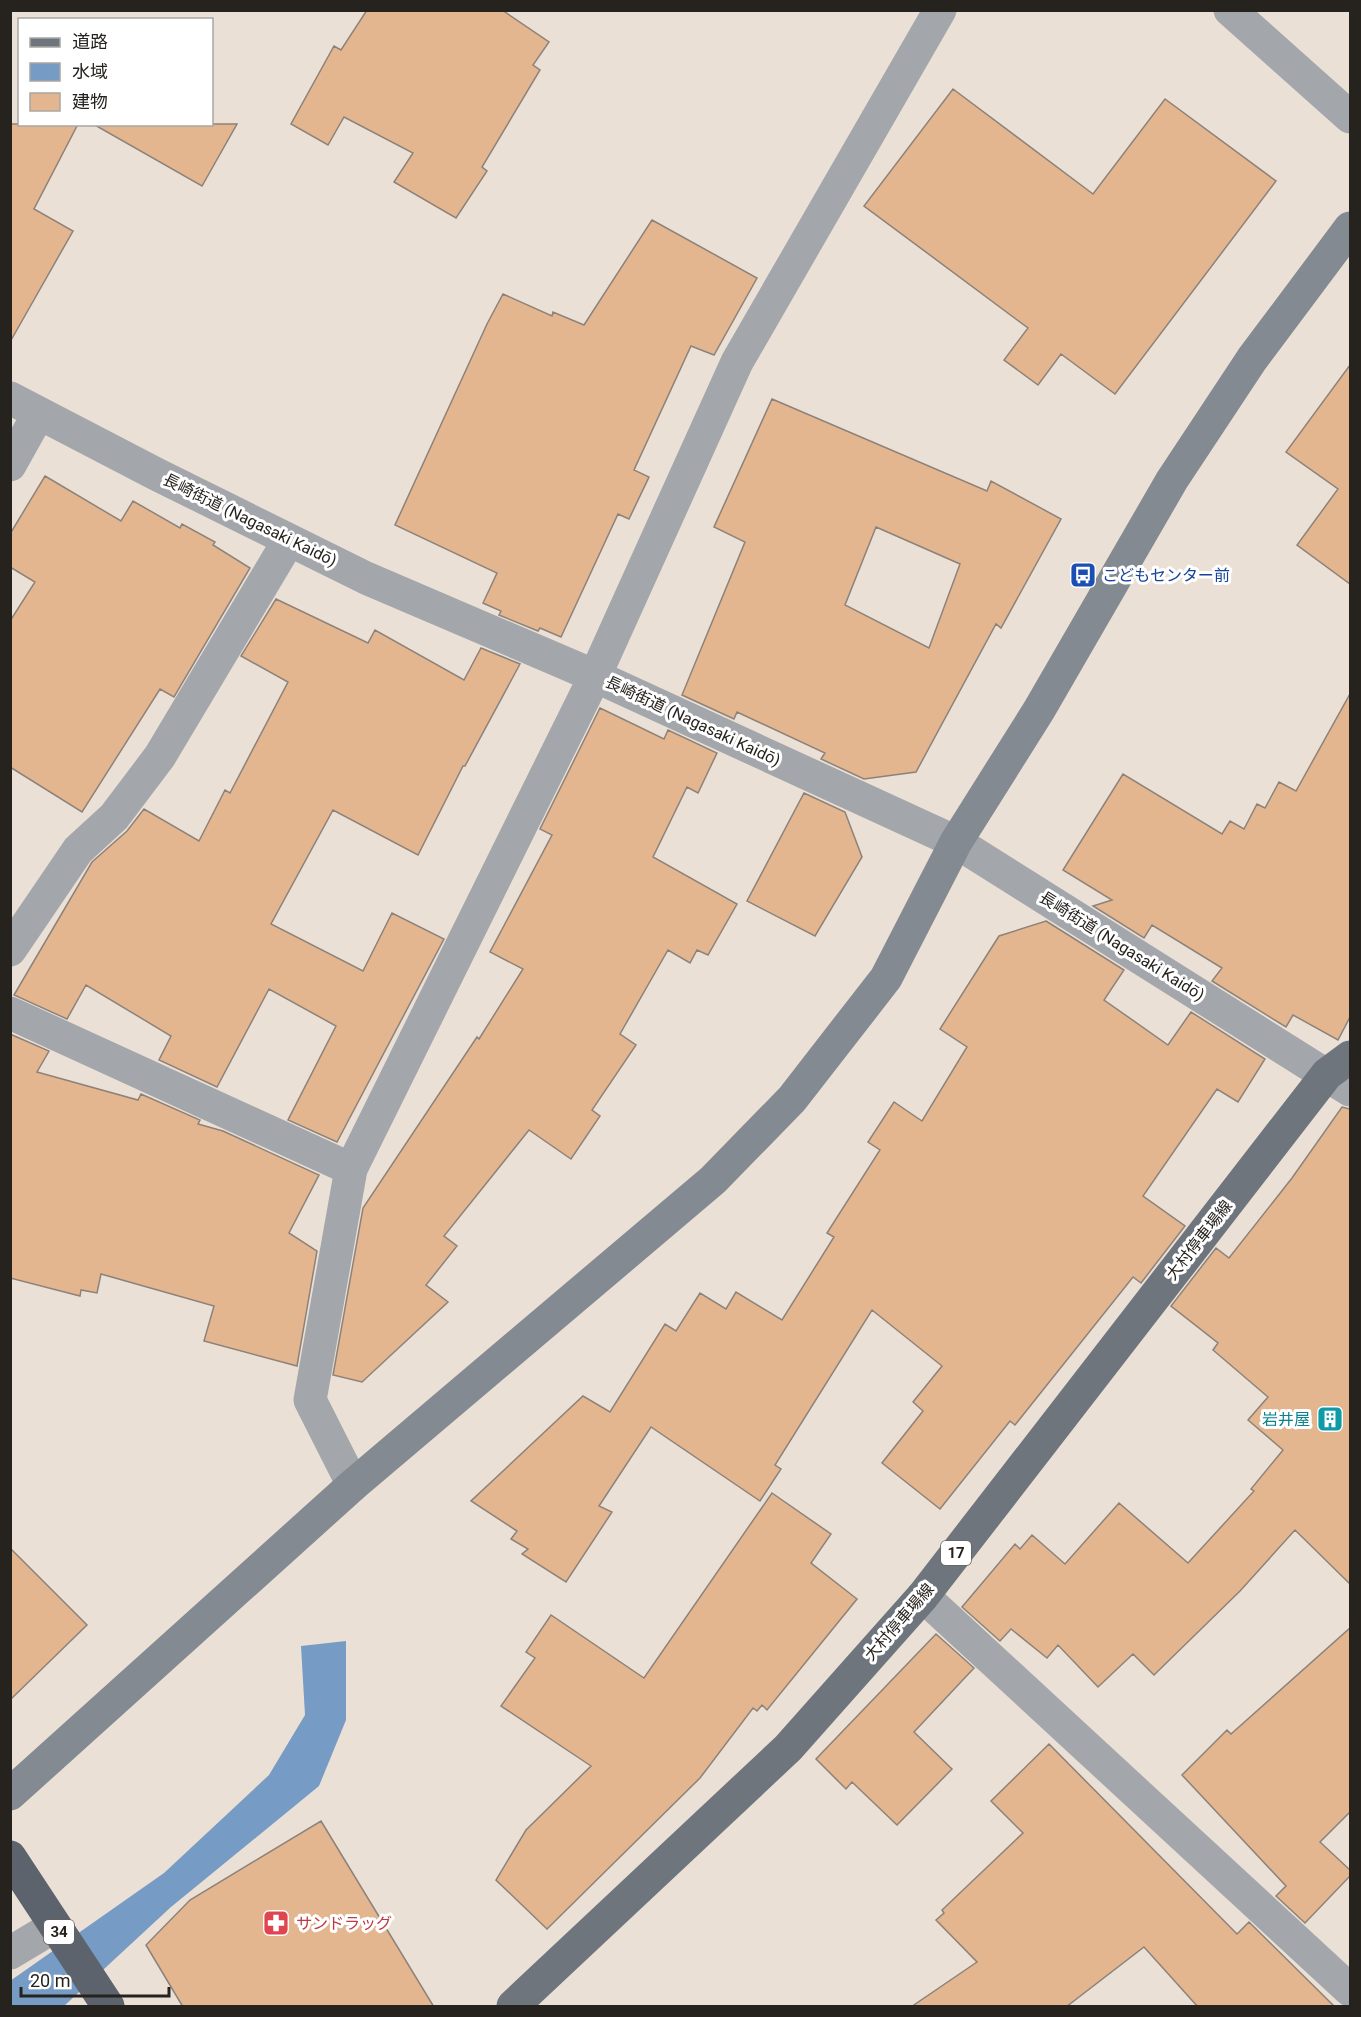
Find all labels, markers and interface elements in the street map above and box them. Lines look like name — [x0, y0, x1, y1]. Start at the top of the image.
legend — [18, 18, 213, 126]
text: 道路 — [72, 31, 108, 52]
text: 水域 — [72, 61, 108, 82]
text: 建物 — [72, 91, 108, 112]
street label: 長崎街道 (Nagasaki Kaidō) — [160, 470, 340, 570]
bus stop icon: こどもセンター前 — [1068, 560, 1098, 590]
place label: こどもセンター前 — [1102, 566, 1230, 585]
street label: 長崎街道 (Nagasaki Kaidō) — [603, 672, 783, 770]
street label: 長崎街道 (Nagasaki Kaidō) — [1036, 887, 1208, 1005]
street label: 大村停車場線 — [1162, 1196, 1236, 1284]
building icon: 岩井屋 — [1315, 1404, 1345, 1434]
place label: 岩井屋 — [1262, 1410, 1310, 1429]
road number: 17 — [941, 1541, 971, 1565]
street label: 大村停車場線 — [860, 1580, 938, 1664]
pharmacy icon: サンドラッグ — [261, 1908, 291, 1938]
place label: サンドラッグ — [296, 1914, 392, 1933]
road number: 34 — [44, 1920, 74, 1944]
scale bar — [21, 1960, 170, 1998]
text: 20 m — [30, 1970, 70, 1991]

